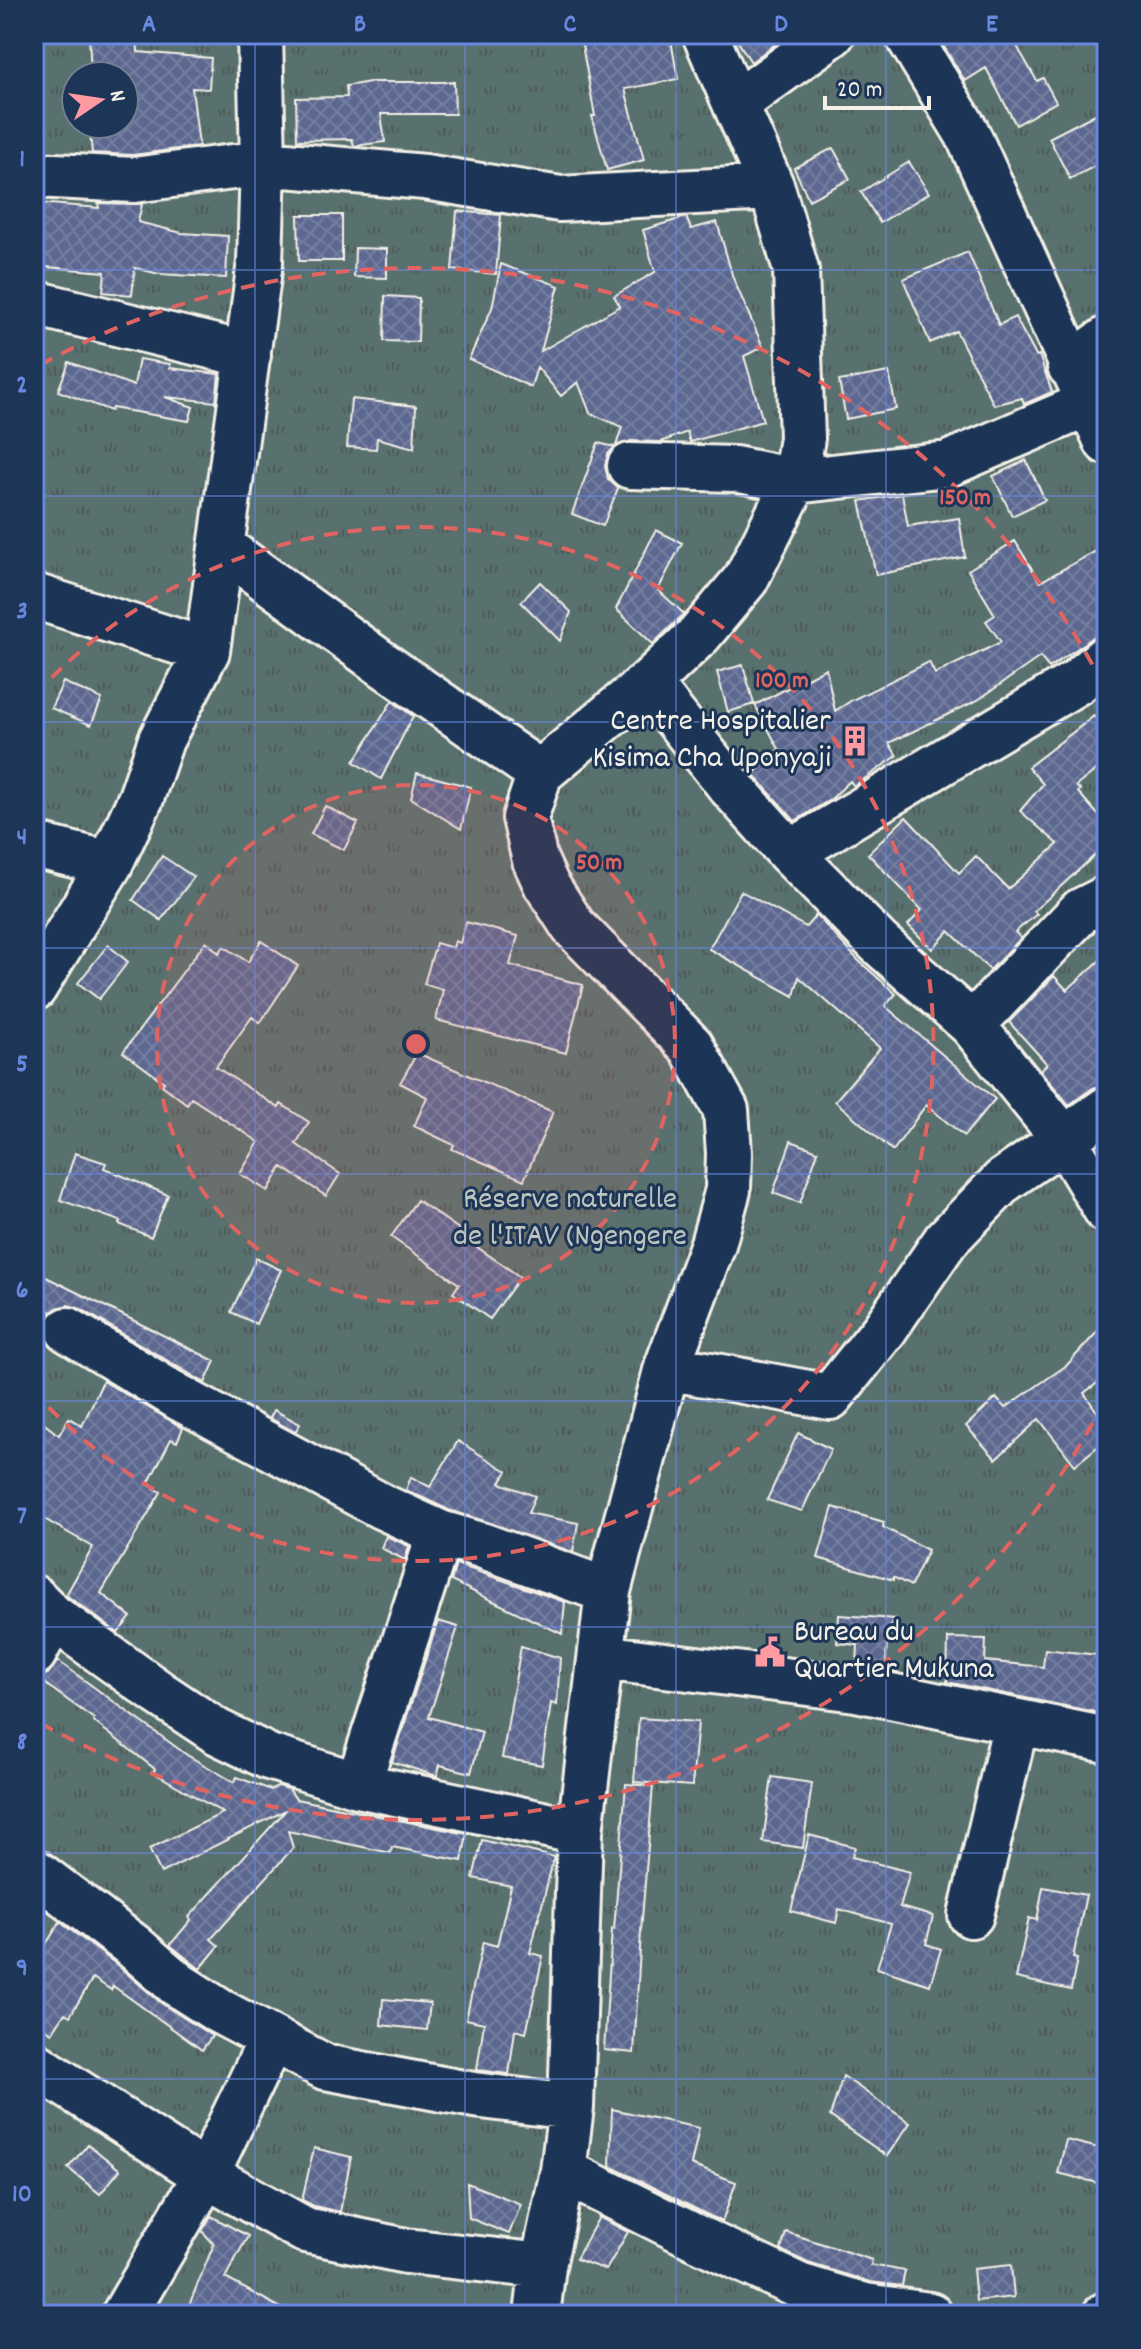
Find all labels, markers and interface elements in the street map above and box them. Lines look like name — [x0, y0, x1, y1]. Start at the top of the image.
text: A — [142, 7, 156, 44]
text: B — [354, 7, 366, 44]
text: C — [564, 7, 577, 44]
text: D — [774, 7, 788, 44]
text: E — [986, 7, 998, 44]
north arrow — [60, 60, 140, 140]
scale bar — [825, 60, 929, 110]
text: 20 m — [837, 74, 883, 108]
text: N — [100, 88, 132, 105]
text: 1 — [19, 142, 25, 179]
text: 2 — [16, 368, 28, 405]
text: 150 m — [939, 482, 991, 516]
text: 3 — [16, 594, 28, 631]
text: 100 m — [755, 665, 809, 699]
place label: Centre Hospitalier Kisima Cha Uponyaji — [593, 700, 831, 783]
building icon: Centre Hospitalier Kisima Cha Uponyaji — [838, 724, 872, 758]
text: 4 — [17, 820, 27, 857]
text: 50 m — [576, 847, 622, 881]
centre of rings — [402, 1030, 430, 1058]
text: 5 — [16, 1047, 28, 1084]
park label: Réserve naturelle de l'ITAV (Ngengere — [453, 1178, 687, 1261]
text: 6 — [16, 1273, 28, 1310]
text: 7 — [17, 1499, 27, 1536]
place label: Bureau du Quartier Mukuna — [794, 1611, 995, 1694]
public building icon: Bureau du Quartier Mukuna — [753, 1635, 787, 1669]
text: 8 — [17, 1725, 27, 1762]
text: 9 — [16, 1951, 28, 1988]
text: 10 — [12, 2177, 32, 2214]

